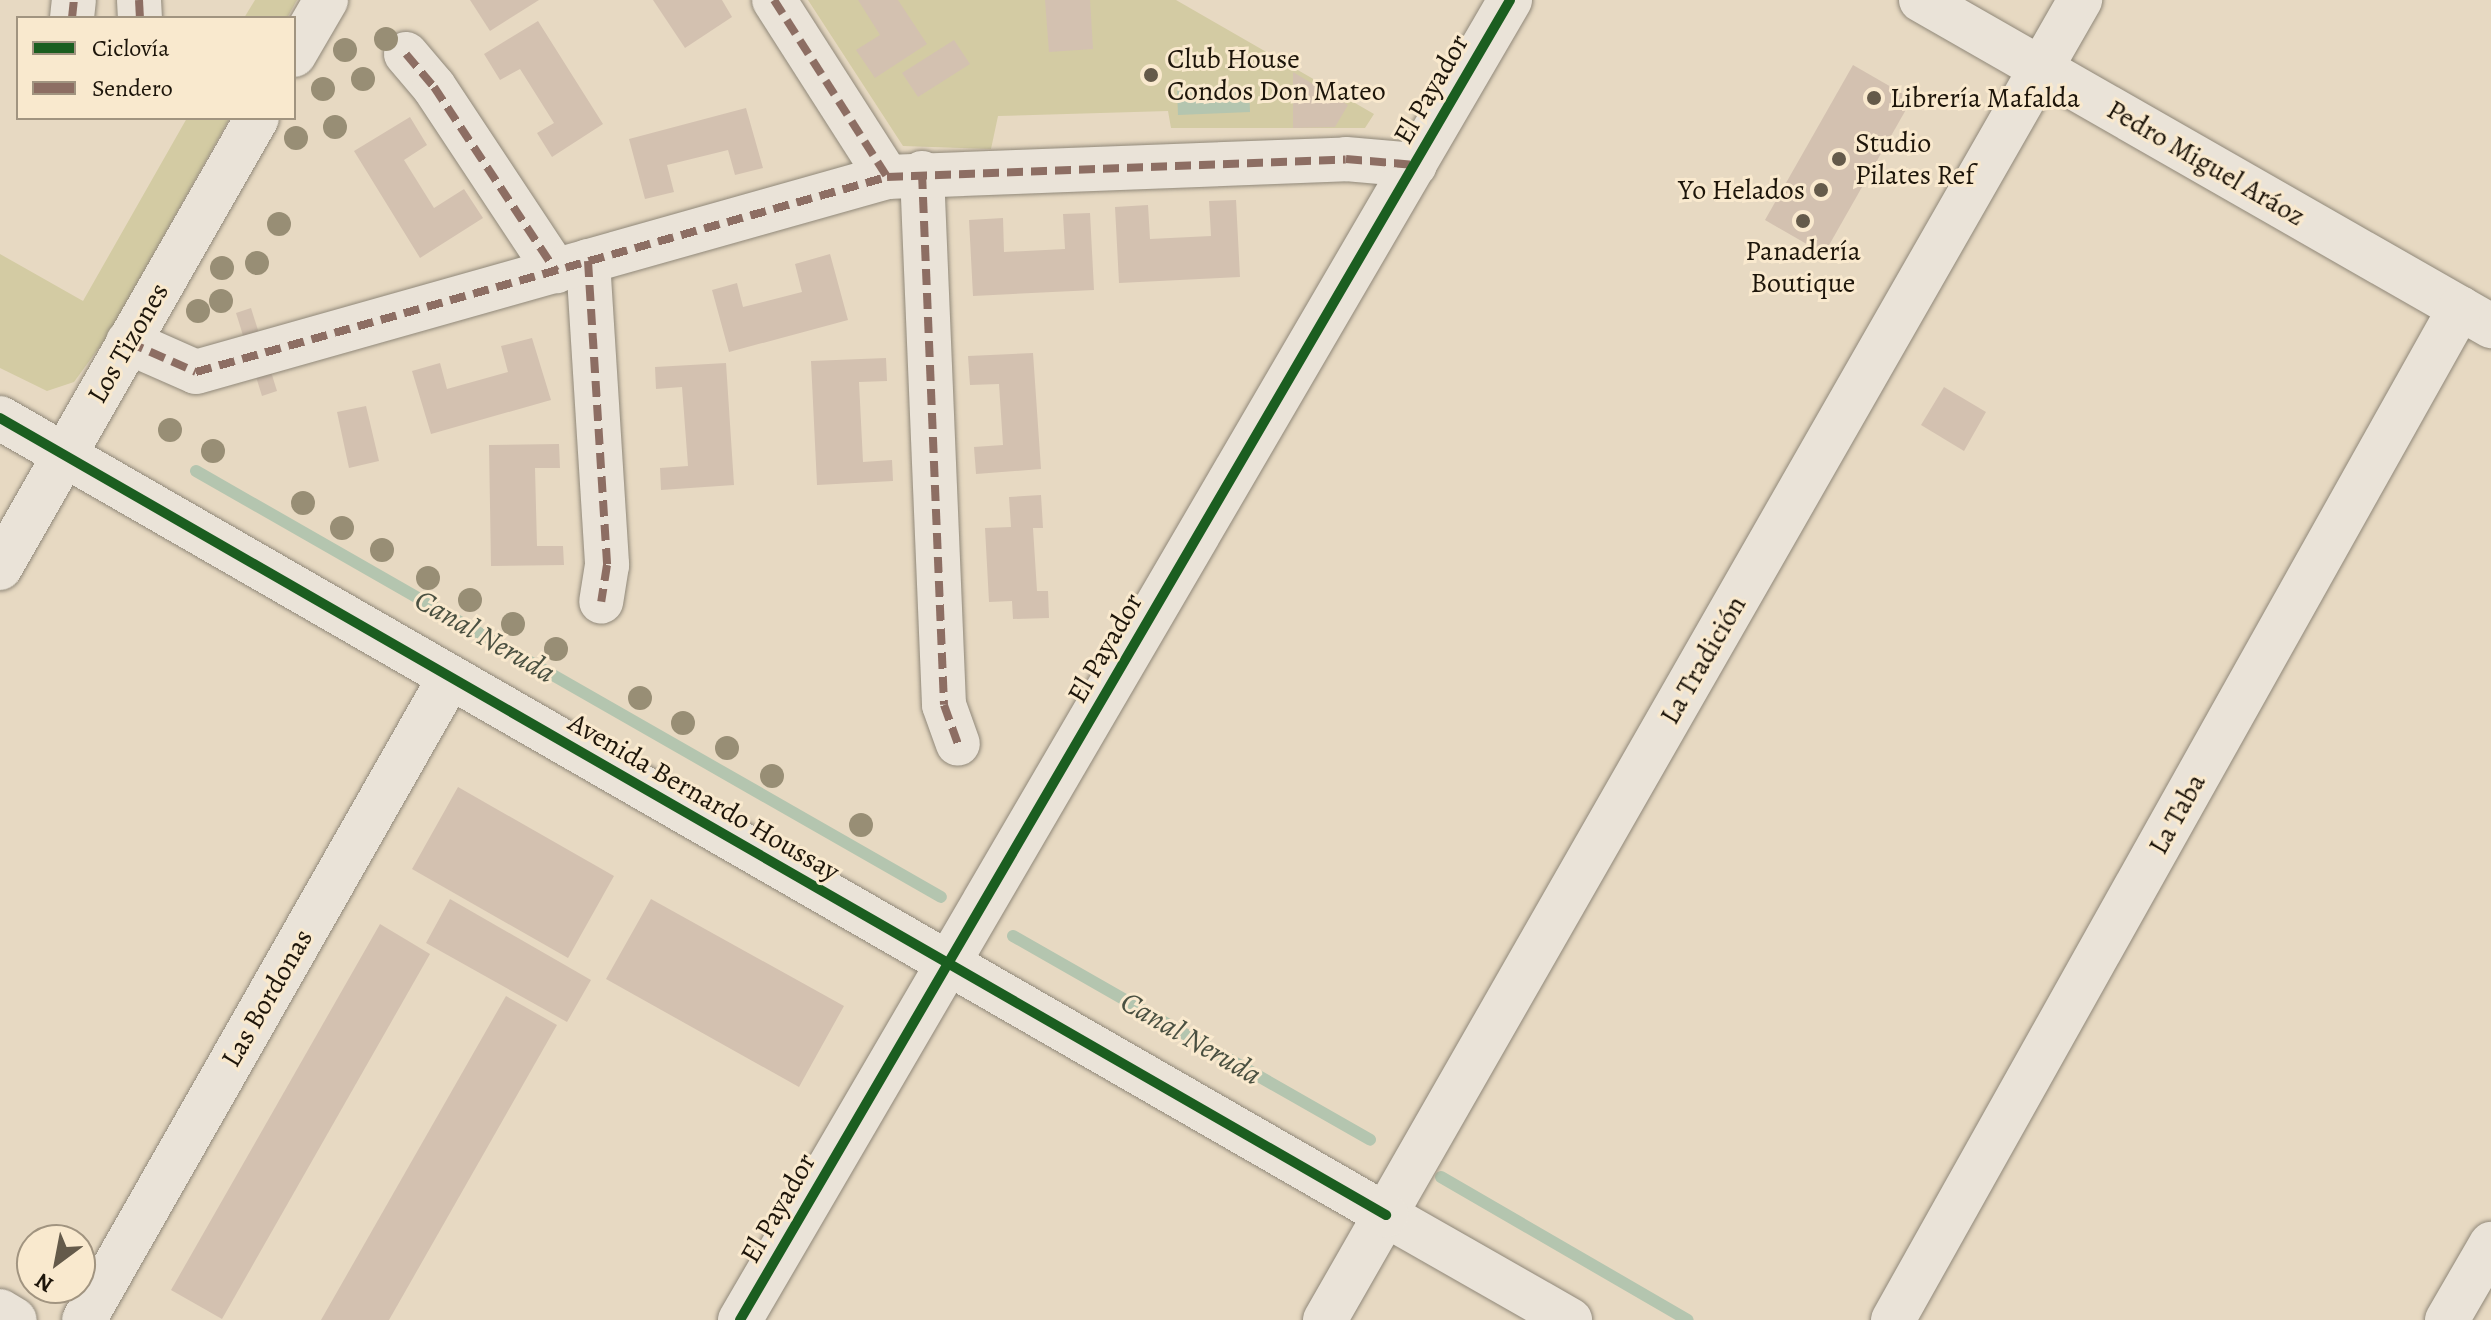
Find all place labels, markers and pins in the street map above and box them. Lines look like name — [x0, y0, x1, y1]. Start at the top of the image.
place label: Club House Condos Don Mateo — [1167, 42, 1386, 108]
marker: Club House Condos Don Mateo — [1142, 66, 1160, 84]
place label: Librería Mafalda — [1890, 81, 2080, 115]
marker: Librería Mafalda — [1865, 89, 1883, 107]
place label: Studio Pilates Ref — [1855, 126, 1975, 192]
marker: Studio Pilates Ref — [1830, 150, 1848, 168]
place label: Yo Helados — [1678, 173, 1805, 207]
marker: Yo Helados — [1812, 181, 1830, 199]
marker: Panadería Boutique — [1794, 212, 1812, 230]
place label: Panadería Boutique — [1745, 234, 1861, 300]

